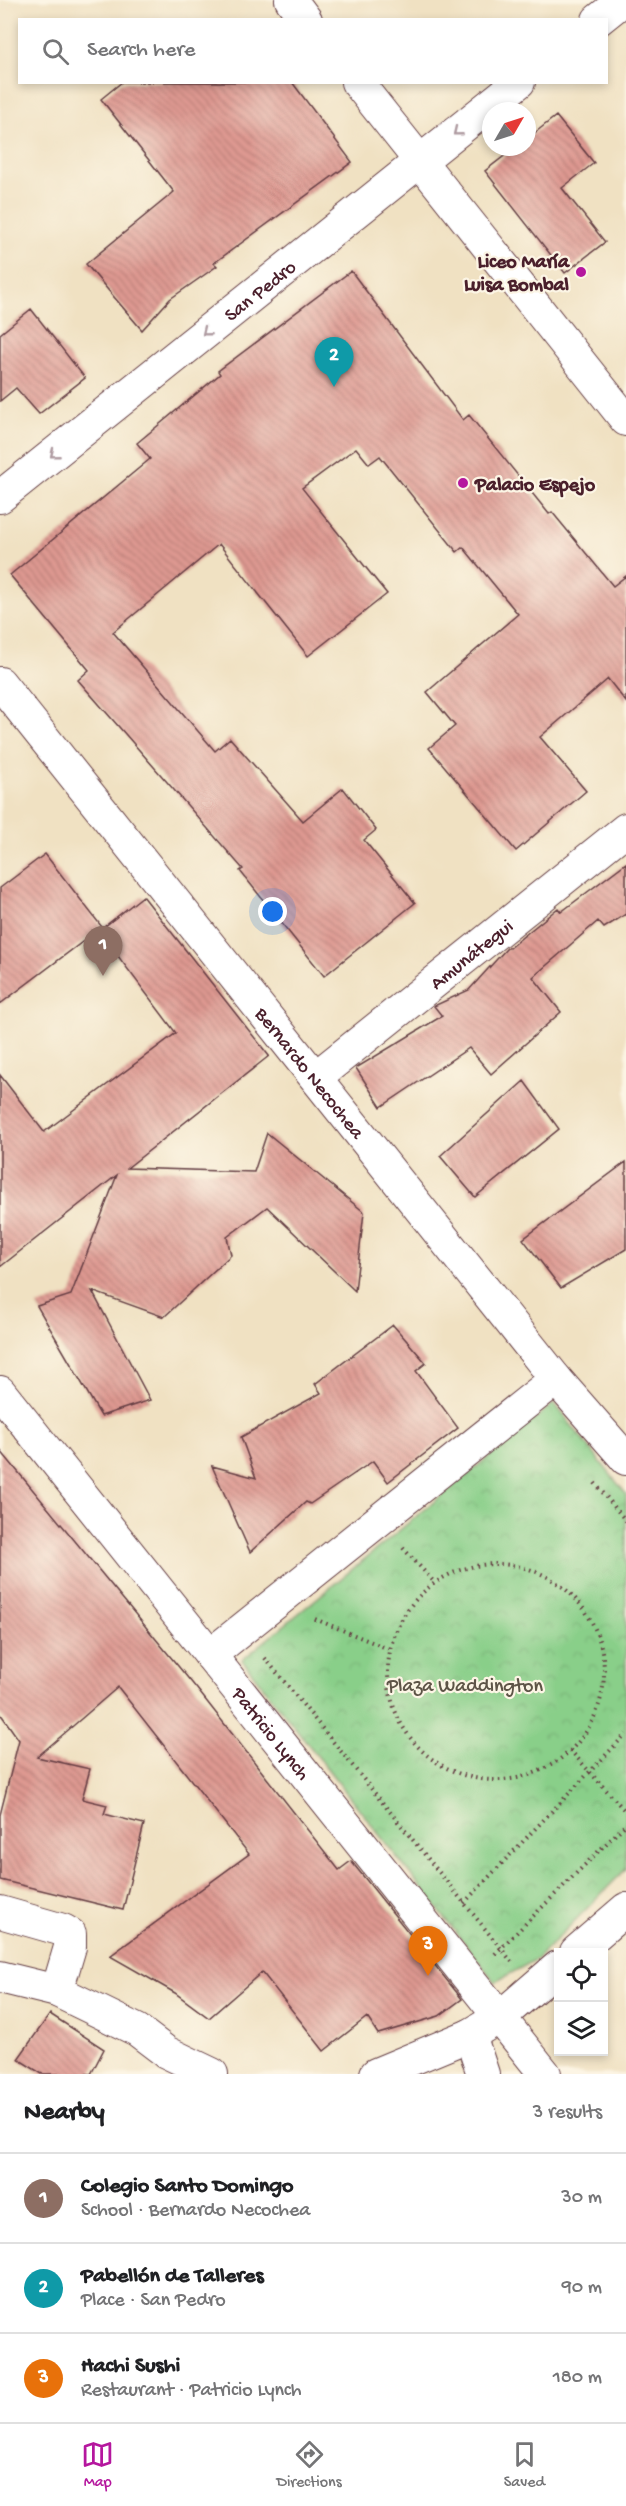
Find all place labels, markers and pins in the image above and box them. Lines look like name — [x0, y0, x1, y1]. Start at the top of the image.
place label: Liceo María Luisa Bombal — [464, 252, 570, 298]
marker: Liceo María Luisa Bombal — [574, 265, 588, 279]
pin: 2 — [314, 338, 354, 387]
place label: Palacio Espejo — [474, 475, 596, 498]
marker: Palacio Espejo — [456, 476, 470, 490]
pin: 1 — [84, 926, 122, 976]
pin: 3 — [408, 1926, 448, 1976]

